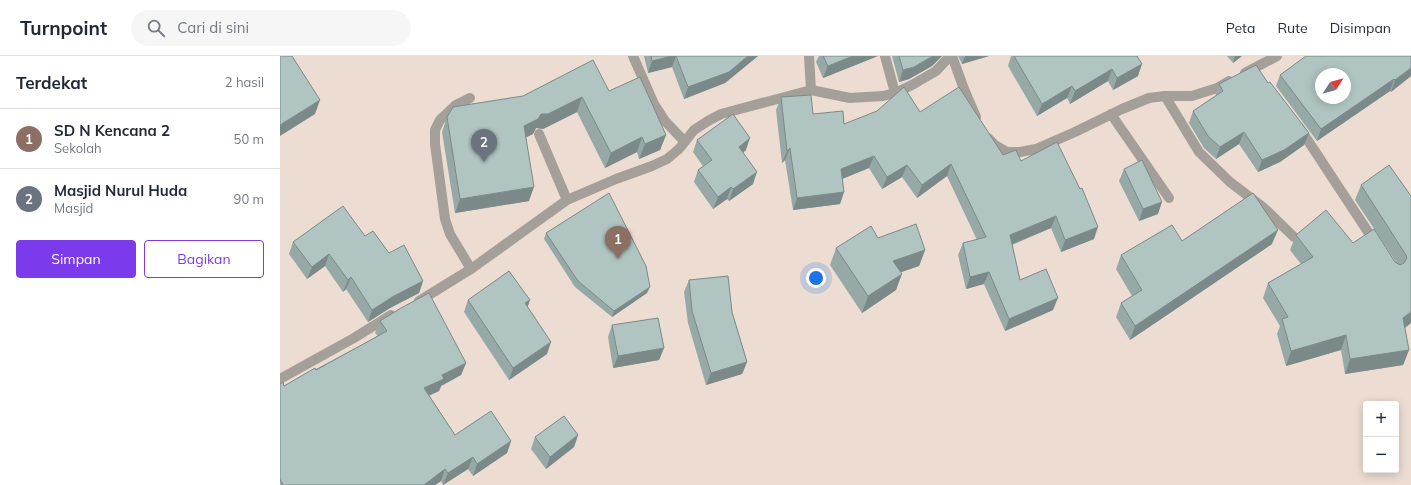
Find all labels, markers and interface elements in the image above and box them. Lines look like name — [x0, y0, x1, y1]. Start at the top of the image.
search box — [131, 10, 411, 46]
text: Turnpoint — [20, 16, 107, 40]
icon: search — [145, 17, 167, 39]
text: Cari di sini — [177, 18, 249, 37]
text: Peta — [1226, 19, 1255, 37]
text: Rute — [1277, 19, 1308, 37]
text: Disimpan — [1330, 19, 1391, 37]
north arrow — [1315, 68, 1351, 104]
text: Terdekat — [16, 72, 87, 93]
text: 2 hasil — [225, 74, 264, 90]
text: SD N Kencana 2 — [54, 121, 170, 140]
pin: 2 — [471, 129, 497, 162]
text: 1 — [25, 131, 33, 147]
text: 50 m — [234, 131, 264, 147]
text: Sekolah — [54, 140, 102, 156]
text: Masjid Nurul Huda — [54, 181, 187, 200]
text: 2 — [25, 191, 33, 207]
text: 90 m — [234, 191, 264, 207]
text: Masjid — [54, 200, 93, 216]
pin: 1 — [605, 226, 631, 259]
button: Simpan — [16, 240, 136, 278]
button: Bagikan — [144, 240, 264, 278]
your location — [806, 268, 826, 288]
map controls — [1363, 401, 1399, 473]
button: + — [1363, 401, 1399, 437]
button: − — [1363, 437, 1399, 473]

